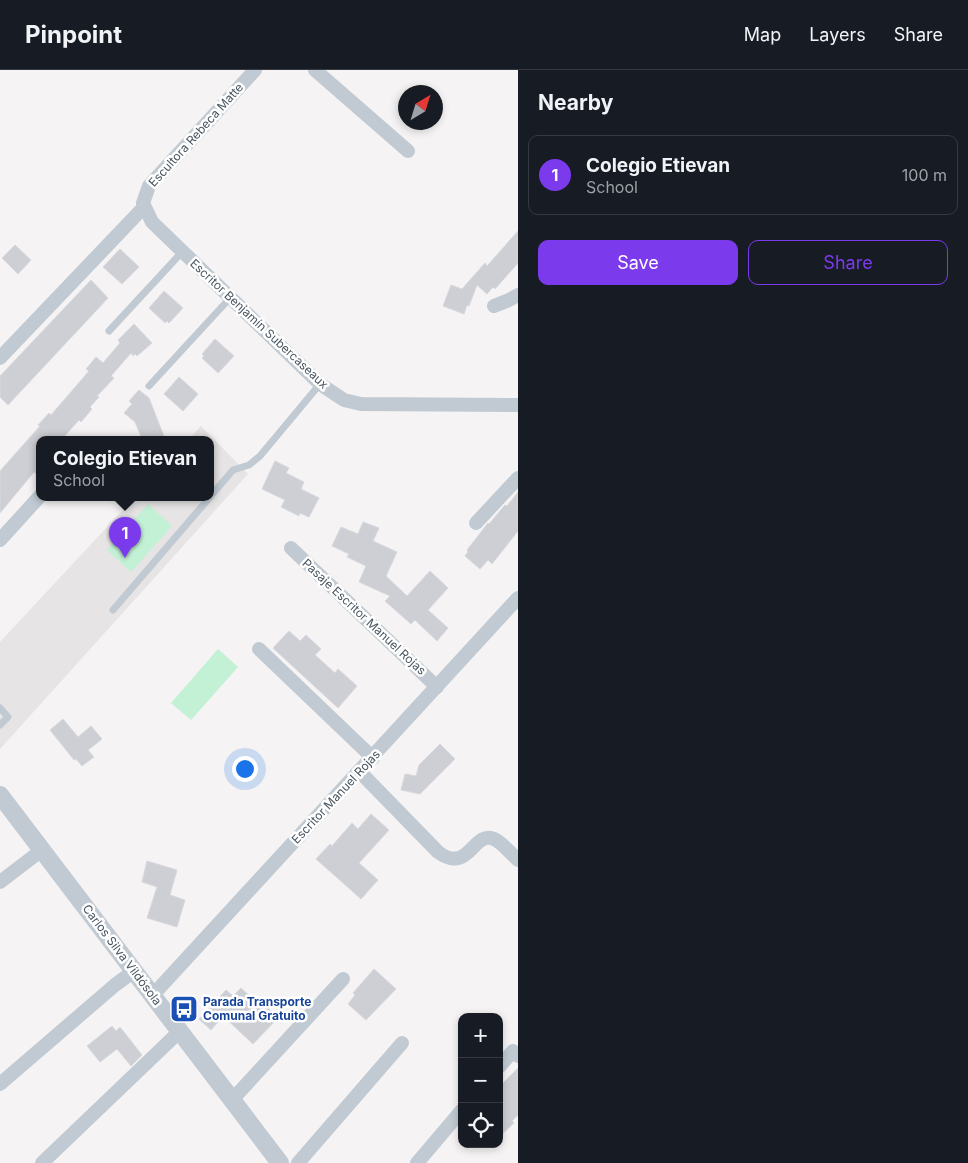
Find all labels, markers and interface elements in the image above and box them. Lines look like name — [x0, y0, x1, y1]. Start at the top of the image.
text: Pinpoint — [25, 20, 122, 49]
text: Map — [744, 24, 781, 45]
text: Layers — [809, 24, 866, 45]
text: Share — [894, 24, 943, 45]
street label: Escultora Rebeca Matte — [145, 80, 246, 190]
north arrow — [398, 85, 443, 130]
text: Nearby — [538, 90, 613, 115]
text: Colegio Etievan — [586, 154, 730, 177]
text: 1 — [552, 165, 558, 185]
text: 100 m — [902, 165, 947, 185]
text: School — [586, 177, 638, 197]
button: Save — [538, 240, 738, 285]
button: Share — [748, 240, 948, 285]
street label: Escritor Benjamín Subercaseaux — [187, 256, 332, 392]
popup — [36, 436, 214, 501]
text: Colegio Etievan — [53, 447, 197, 470]
text: School — [53, 470, 105, 490]
pin: 1 — [109, 517, 141, 558]
street label: Pasaje Escritor Manuel Rojas — [299, 555, 429, 678]
street label: Escritor Manuel Rojas — [288, 747, 383, 847]
your location — [232, 756, 258, 782]
street label: Carlos Silva Vildósola — [80, 901, 165, 1008]
bus stop icon: Parada Transporte Comunal Gratuito — [169, 994, 199, 1024]
place label: Parada Transporte Comunal Gratuito — [203, 994, 311, 1023]
map controls — [458, 1013, 503, 1148]
button: + — [458, 1013, 503, 1058]
button: − — [458, 1058, 503, 1103]
button: locate — [458, 1103, 503, 1148]

